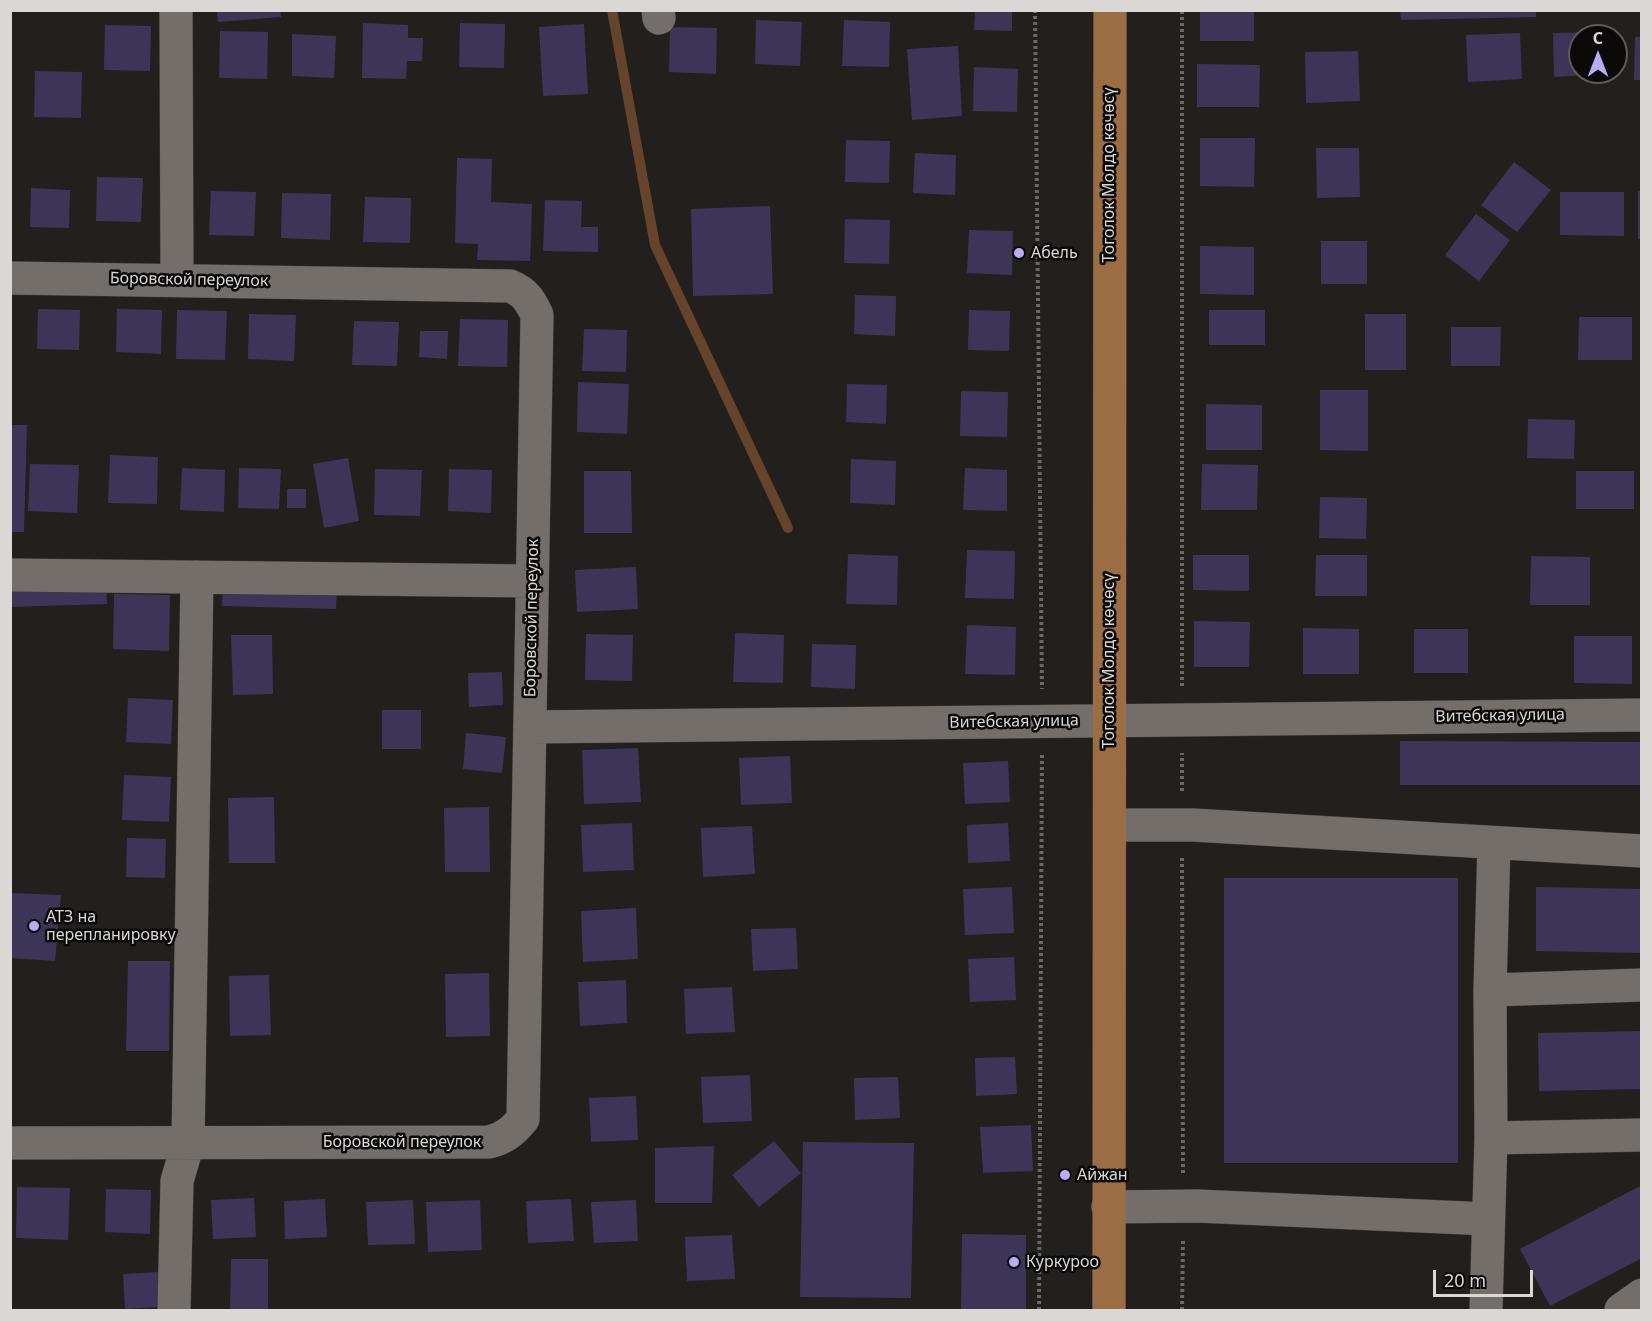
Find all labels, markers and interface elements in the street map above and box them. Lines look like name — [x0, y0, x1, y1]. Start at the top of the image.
north arrow — [1568, 24, 1628, 84]
text: С — [1593, 27, 1603, 49]
street label: Тоголок Молдо көчөсү — [1099, 87, 1119, 263]
place label: Абель — [1031, 243, 1078, 263]
marker: Абель — [1012, 246, 1026, 260]
street label: Боровской переулок — [110, 269, 268, 291]
street label: Боровской переулок — [521, 539, 543, 697]
street label: Тоголок Молдо көчөсү — [1099, 573, 1119, 749]
street label: Витебская улица — [1435, 705, 1565, 727]
street label: Витебская улица — [949, 711, 1079, 733]
place label: АТЗ на перепланировку — [46, 907, 176, 945]
marker: АТЗ на перепланировку — [27, 919, 41, 933]
street label: Боровской переулок — [323, 1132, 481, 1152]
place label: Айжан — [1077, 1165, 1128, 1185]
marker: Айжан — [1058, 1168, 1072, 1182]
place label: Куркуроо — [1026, 1252, 1099, 1272]
marker: Куркуроо — [1007, 1255, 1021, 1269]
scale bar — [1436, 1258, 1536, 1296]
text: 20 m — [1444, 1268, 1486, 1292]

